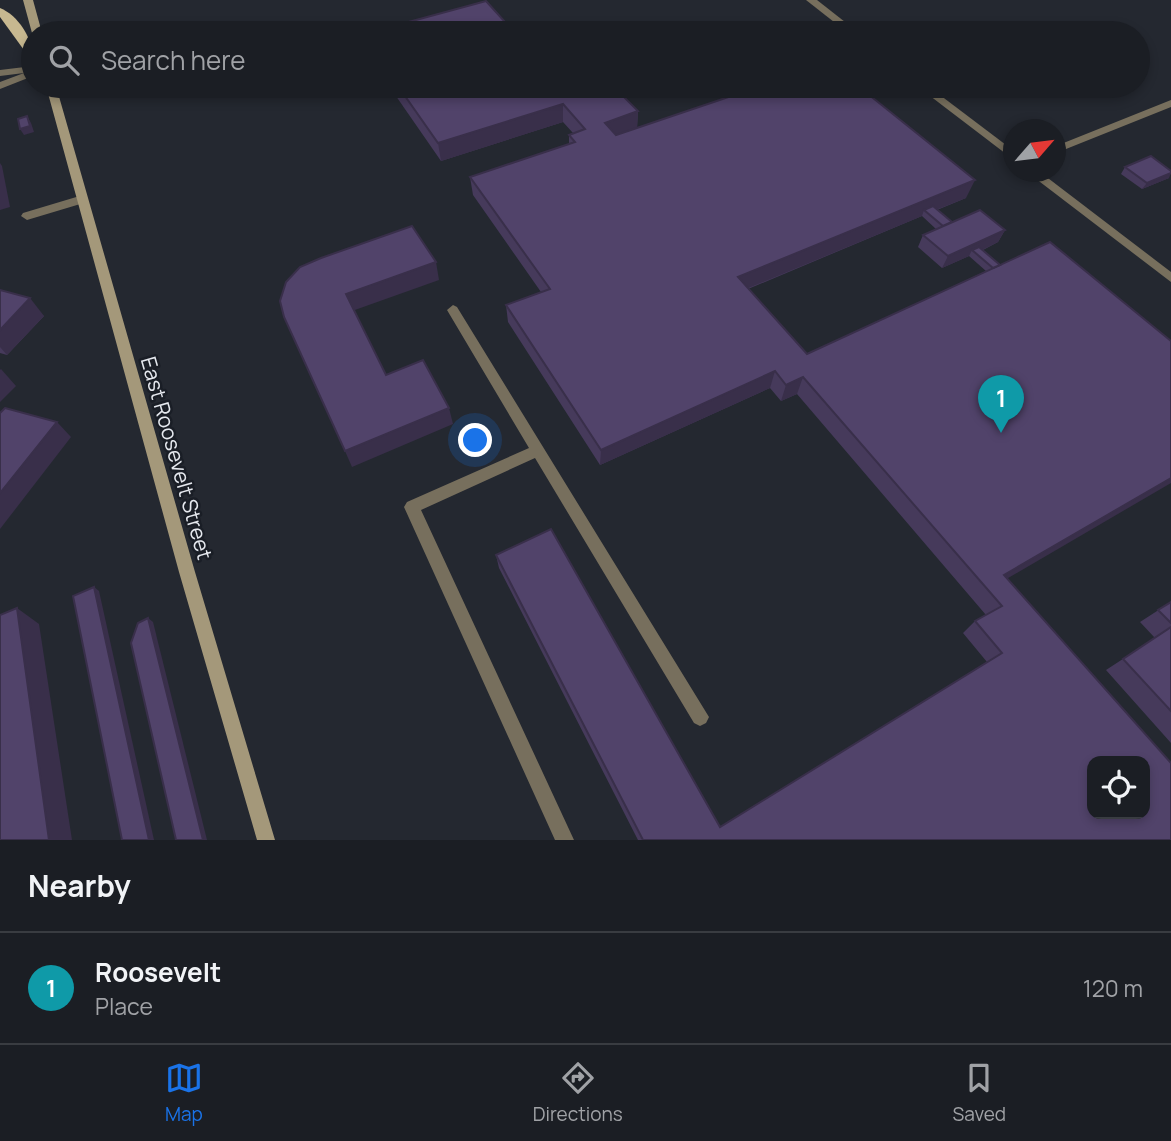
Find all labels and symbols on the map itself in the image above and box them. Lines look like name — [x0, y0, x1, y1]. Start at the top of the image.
north arrow — [1003, 119, 1066, 182]
street label: East Roosevelt Street — [135, 353, 219, 563]
pin: 1 — [978, 375, 1024, 433]
your location — [458, 423, 492, 457]

